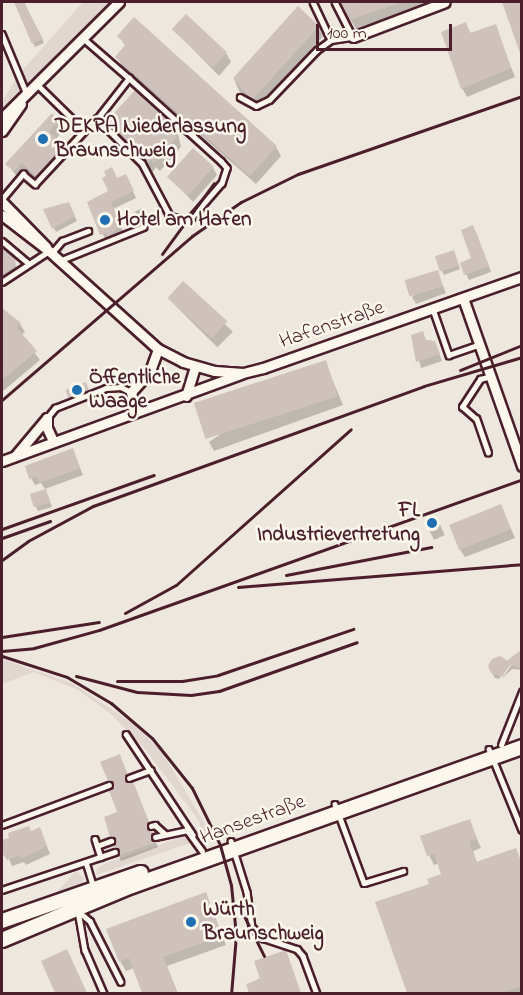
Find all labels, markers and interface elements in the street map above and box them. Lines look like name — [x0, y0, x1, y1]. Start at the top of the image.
scale bar — [319, 12, 456, 50]
text: 100 m — [327, 21, 367, 47]
place label: DEKRA Niederlassung Braunschweig — [55, 114, 246, 164]
marker: DEKRA Niederlassung Braunschweig — [36, 132, 50, 146]
place label: Hotel am Hafen — [117, 207, 251, 233]
marker: Hotel am Hafen — [98, 213, 112, 227]
street label: Hafenstraße — [276, 295, 388, 355]
place label: Öffentliche Waage — [89, 365, 181, 415]
marker: Öffentliche Waage — [70, 383, 84, 397]
place label: FL Industrievertretung — [257, 498, 420, 548]
marker: FL Industrievertretung — [425, 516, 439, 530]
street label: Hansestraße — [197, 789, 309, 851]
place label: Würth Braunschweig — [203, 897, 324, 947]
marker: Würth Braunschweig — [184, 915, 198, 929]

